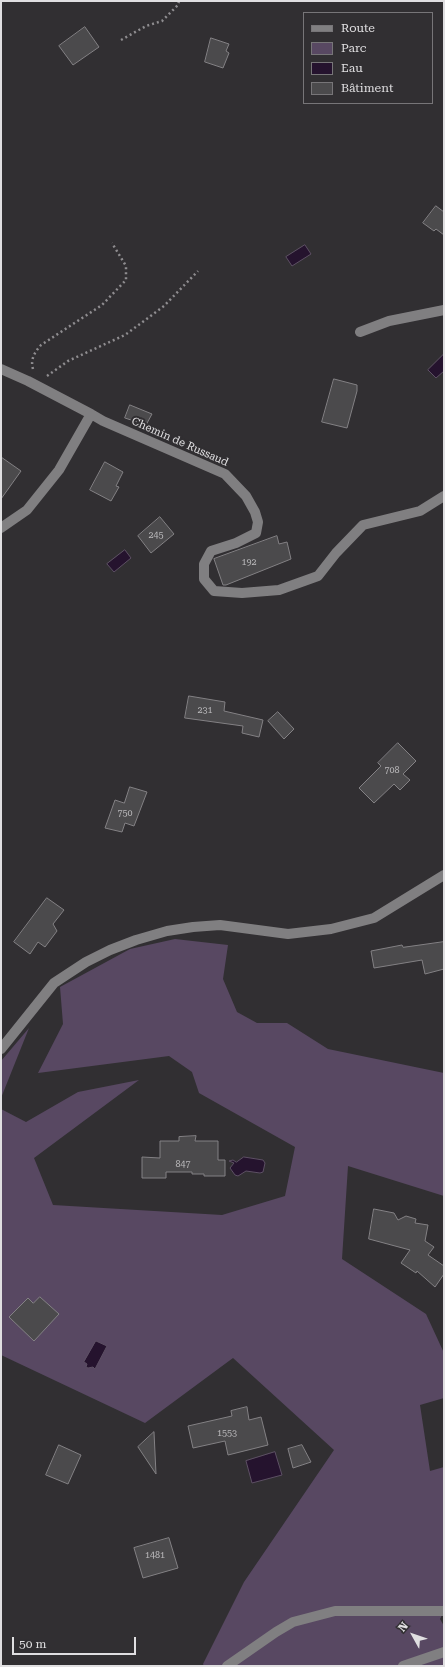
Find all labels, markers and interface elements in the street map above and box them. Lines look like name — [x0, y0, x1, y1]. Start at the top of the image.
legend — [303, 12, 433, 104]
text: Route — [341, 21, 375, 35]
text: Parc — [341, 41, 366, 55]
text: Eau — [341, 61, 363, 75]
text: Bâtiment — [341, 81, 393, 95]
street label: Chemin de Russaud — [129, 415, 231, 469]
house number: 245 — [148, 530, 164, 540]
house number: 192 — [241, 557, 257, 567]
house number: 231 — [197, 705, 213, 715]
house number: 708 — [384, 765, 400, 775]
house number: 750 — [117, 808, 133, 818]
house number: 847 — [175, 1159, 191, 1169]
house number: 1553 — [217, 1428, 237, 1438]
house number: 1481 — [145, 1550, 165, 1560]
north arrow — [393, 1615, 433, 1655]
text: N — [396, 1620, 411, 1634]
scale bar — [14, 1629, 138, 1655]
text: 50 m — [19, 1637, 46, 1651]

